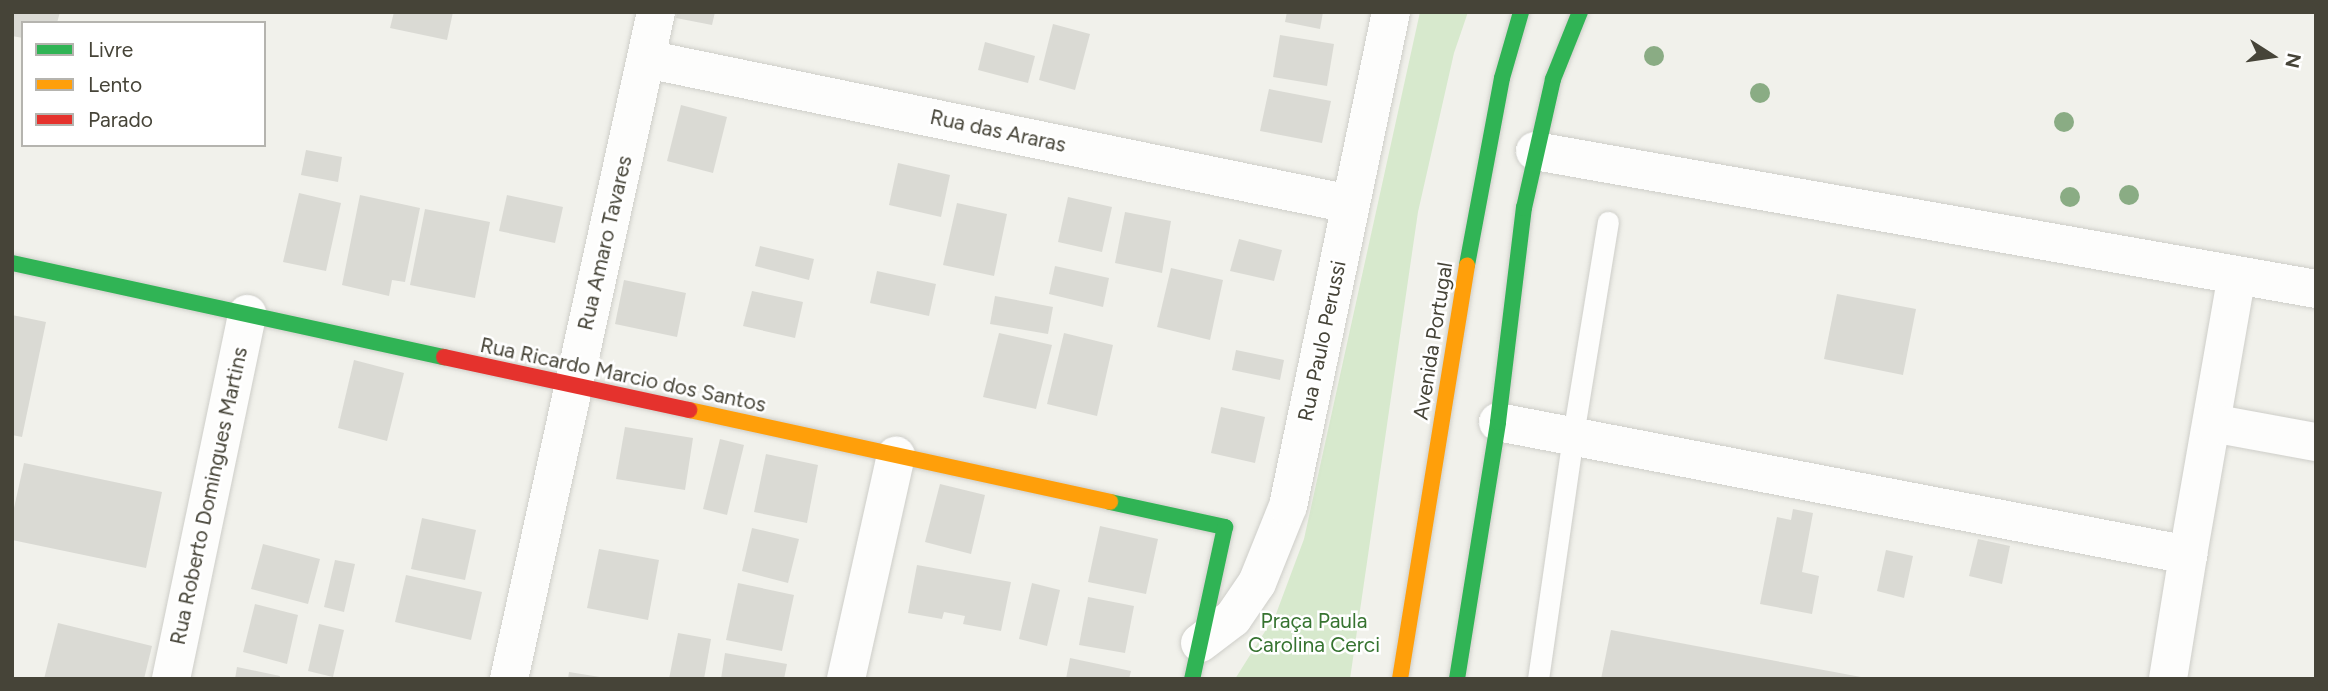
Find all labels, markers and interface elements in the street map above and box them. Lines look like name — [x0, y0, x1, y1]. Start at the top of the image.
legend — [21, 21, 266, 147]
north arrow — [2237, 21, 2307, 91]
text: Livre — [88, 37, 133, 62]
text: N — [2280, 51, 2306, 70]
text: Lento — [88, 72, 142, 97]
street label: Rua das Araras — [928, 104, 1068, 158]
text: Parado — [88, 107, 153, 132]
street label: Rua Amaro Tavares — [573, 153, 637, 333]
street label: Rua Paulo Perussi — [1293, 258, 1351, 424]
street label: Avenida Portugal — [1408, 260, 1458, 422]
street label: Rua Ricardo Marcio dos Santos — [478, 332, 768, 418]
street label: Rua Roberto Domingues Martins — [165, 345, 253, 647]
park label: Praça Paula Carolina Cerci — [1248, 608, 1380, 658]

